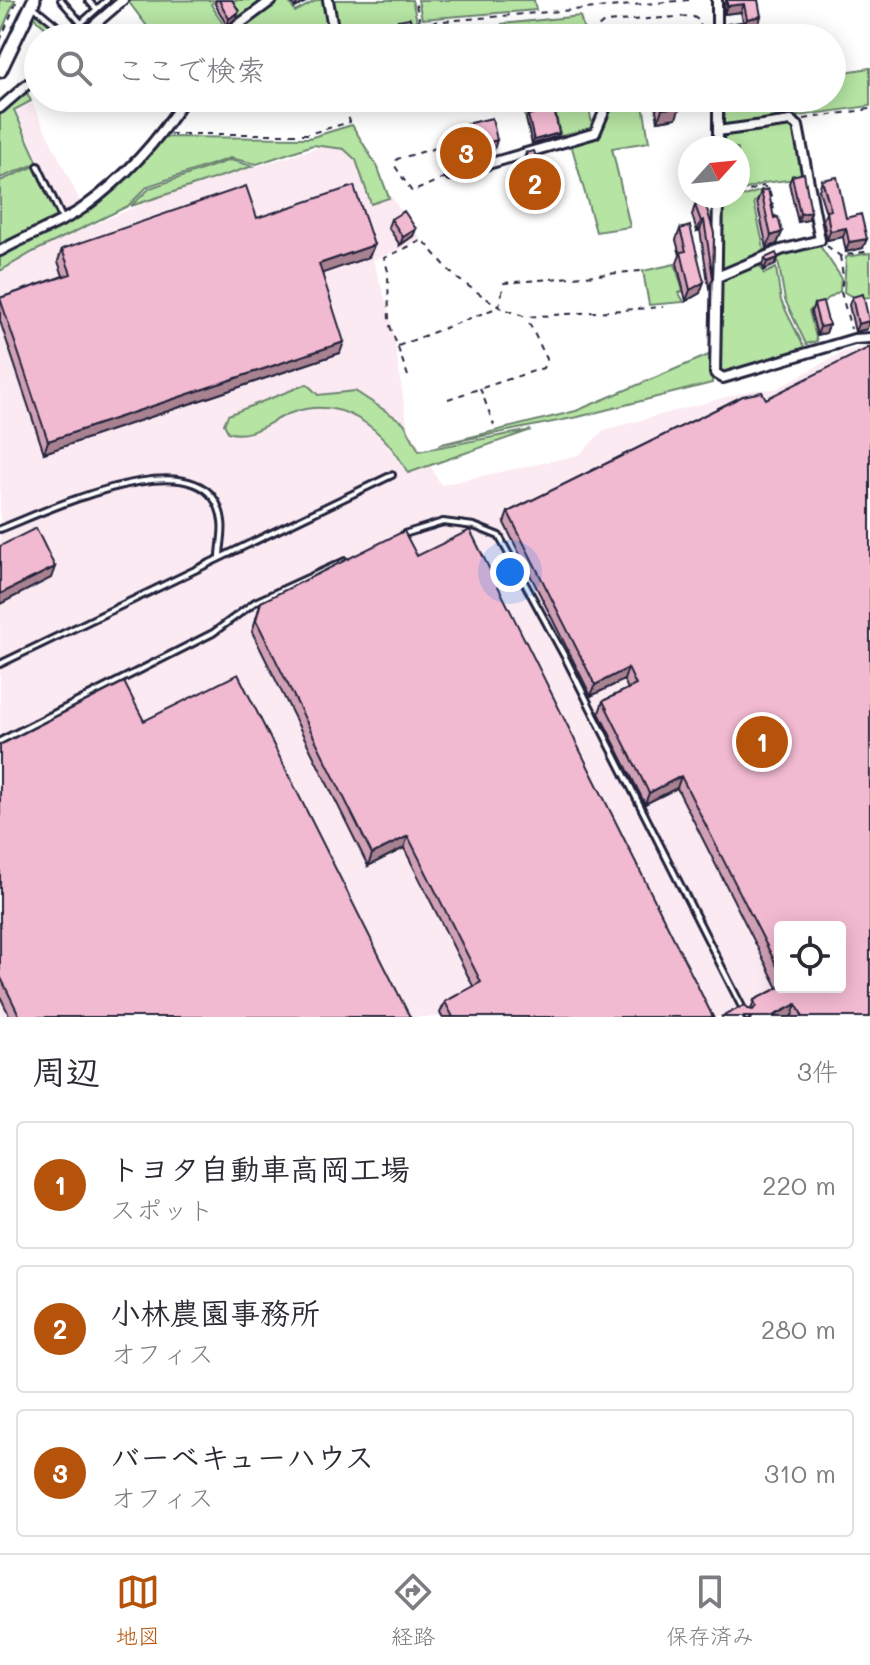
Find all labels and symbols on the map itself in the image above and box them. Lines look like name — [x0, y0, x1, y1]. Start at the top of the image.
pin: 3 — [440, 123, 492, 183]
north arrow — [678, 136, 750, 208]
pin: 2 — [509, 154, 561, 214]
your location — [490, 552, 530, 592]
pin: 1 — [736, 712, 788, 772]

